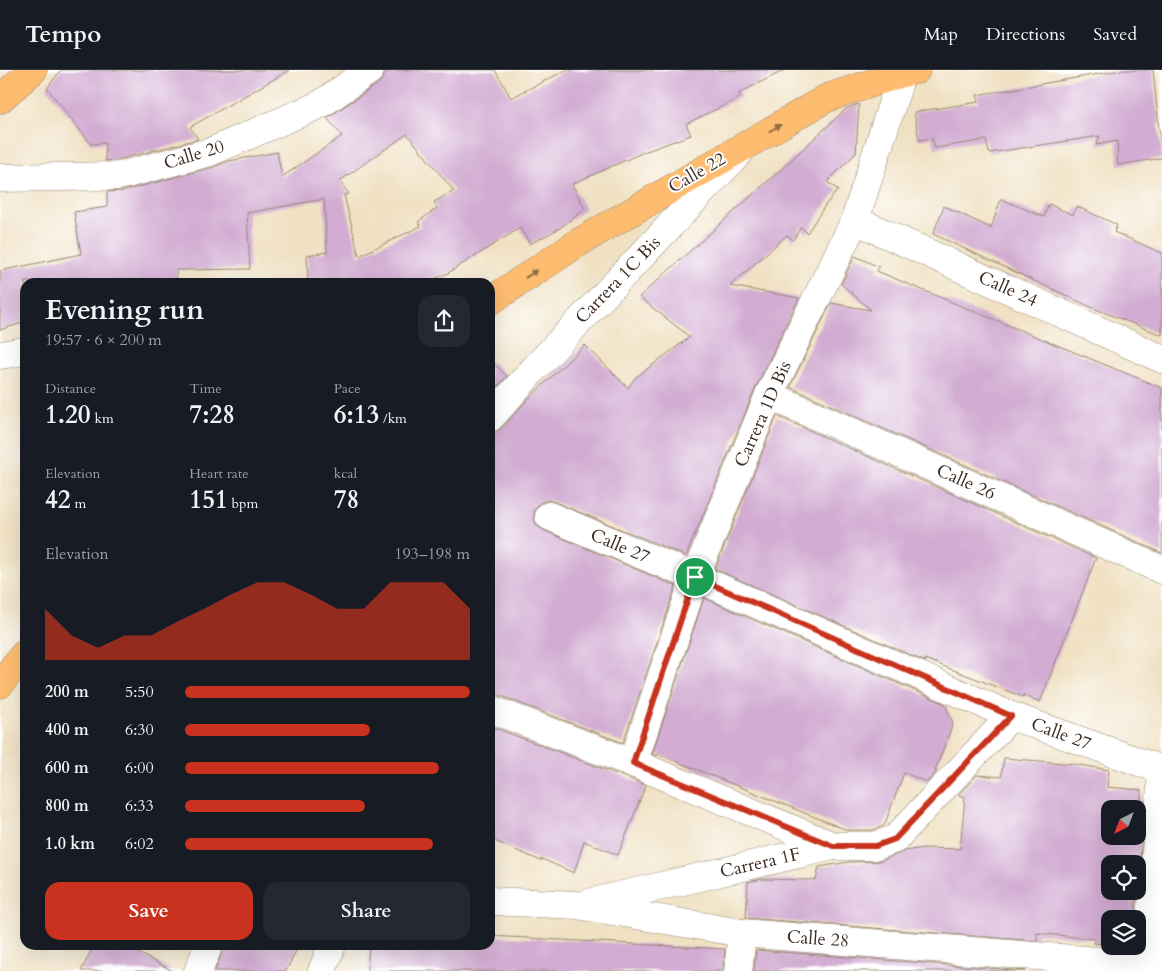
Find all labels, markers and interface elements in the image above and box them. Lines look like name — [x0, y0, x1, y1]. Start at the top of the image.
text: Tempo — [25, 18, 101, 51]
text: Map — [924, 22, 958, 47]
text: Directions — [986, 22, 1065, 47]
text: Saved — [1093, 22, 1137, 47]
one-way arrow — [768, 124, 783, 132]
street label: Calle 20 — [161, 134, 227, 176]
street label: Calle 22 — [664, 147, 730, 199]
street label: Carrera 1C Bis — [570, 231, 666, 329]
street label: Calle 24 — [975, 265, 1041, 313]
one-way arrow — [524, 269, 538, 279]
text: Evening run — [45, 291, 204, 329]
button: share — [418, 295, 470, 347]
text: 19:57 · 6 × 200 m — [45, 329, 162, 351]
street label: Carrera 1D Bis — [728, 357, 798, 471]
text: Distance — [45, 379, 96, 398]
text: Time — [189, 379, 222, 398]
text: Pace — [334, 379, 361, 398]
text: 1.20 — [45, 398, 91, 432]
text: 7:28 — [189, 398, 235, 432]
text: 6:13 — [334, 398, 379, 432]
text: km — [91, 409, 114, 428]
text: /km — [379, 409, 407, 428]
street label: Calle 26 — [933, 458, 999, 506]
text: Elevation — [45, 464, 101, 483]
text: Heart rate — [189, 464, 249, 483]
text: kcal — [334, 464, 357, 483]
text: 42 — [45, 483, 71, 517]
text: 151 — [189, 483, 228, 517]
text: 78 — [334, 483, 359, 517]
text: m — [71, 494, 86, 513]
text: bpm — [228, 494, 258, 513]
street label: Calle 27 — [587, 522, 653, 570]
text: Elevation — [45, 543, 109, 565]
text: 193–198 m — [394, 543, 470, 565]
pin — [674, 556, 716, 598]
icon: arrive — [681, 563, 709, 591]
text: 200 m — [45, 681, 89, 703]
text: 5:50 — [125, 681, 154, 703]
street label: Calle 27 — [1028, 712, 1094, 756]
text: 400 m — [45, 719, 89, 741]
text: 6:30 — [125, 719, 154, 741]
text: 600 m — [45, 757, 89, 779]
text: 6:00 — [125, 757, 154, 779]
text: 800 m — [45, 795, 89, 817]
text: 6:33 — [125, 795, 154, 817]
north arrow — [1101, 800, 1146, 845]
map controls — [1101, 800, 1146, 955]
text: 1.0 km — [45, 833, 95, 855]
text: 6:02 — [125, 833, 154, 855]
street label: Carrera 1F — [717, 842, 803, 884]
button: locate — [1101, 855, 1146, 900]
button: Save — [45, 882, 253, 940]
button: Share — [263, 882, 470, 940]
button: layers — [1101, 910, 1146, 955]
street label: Calle 28 — [786, 924, 850, 954]

